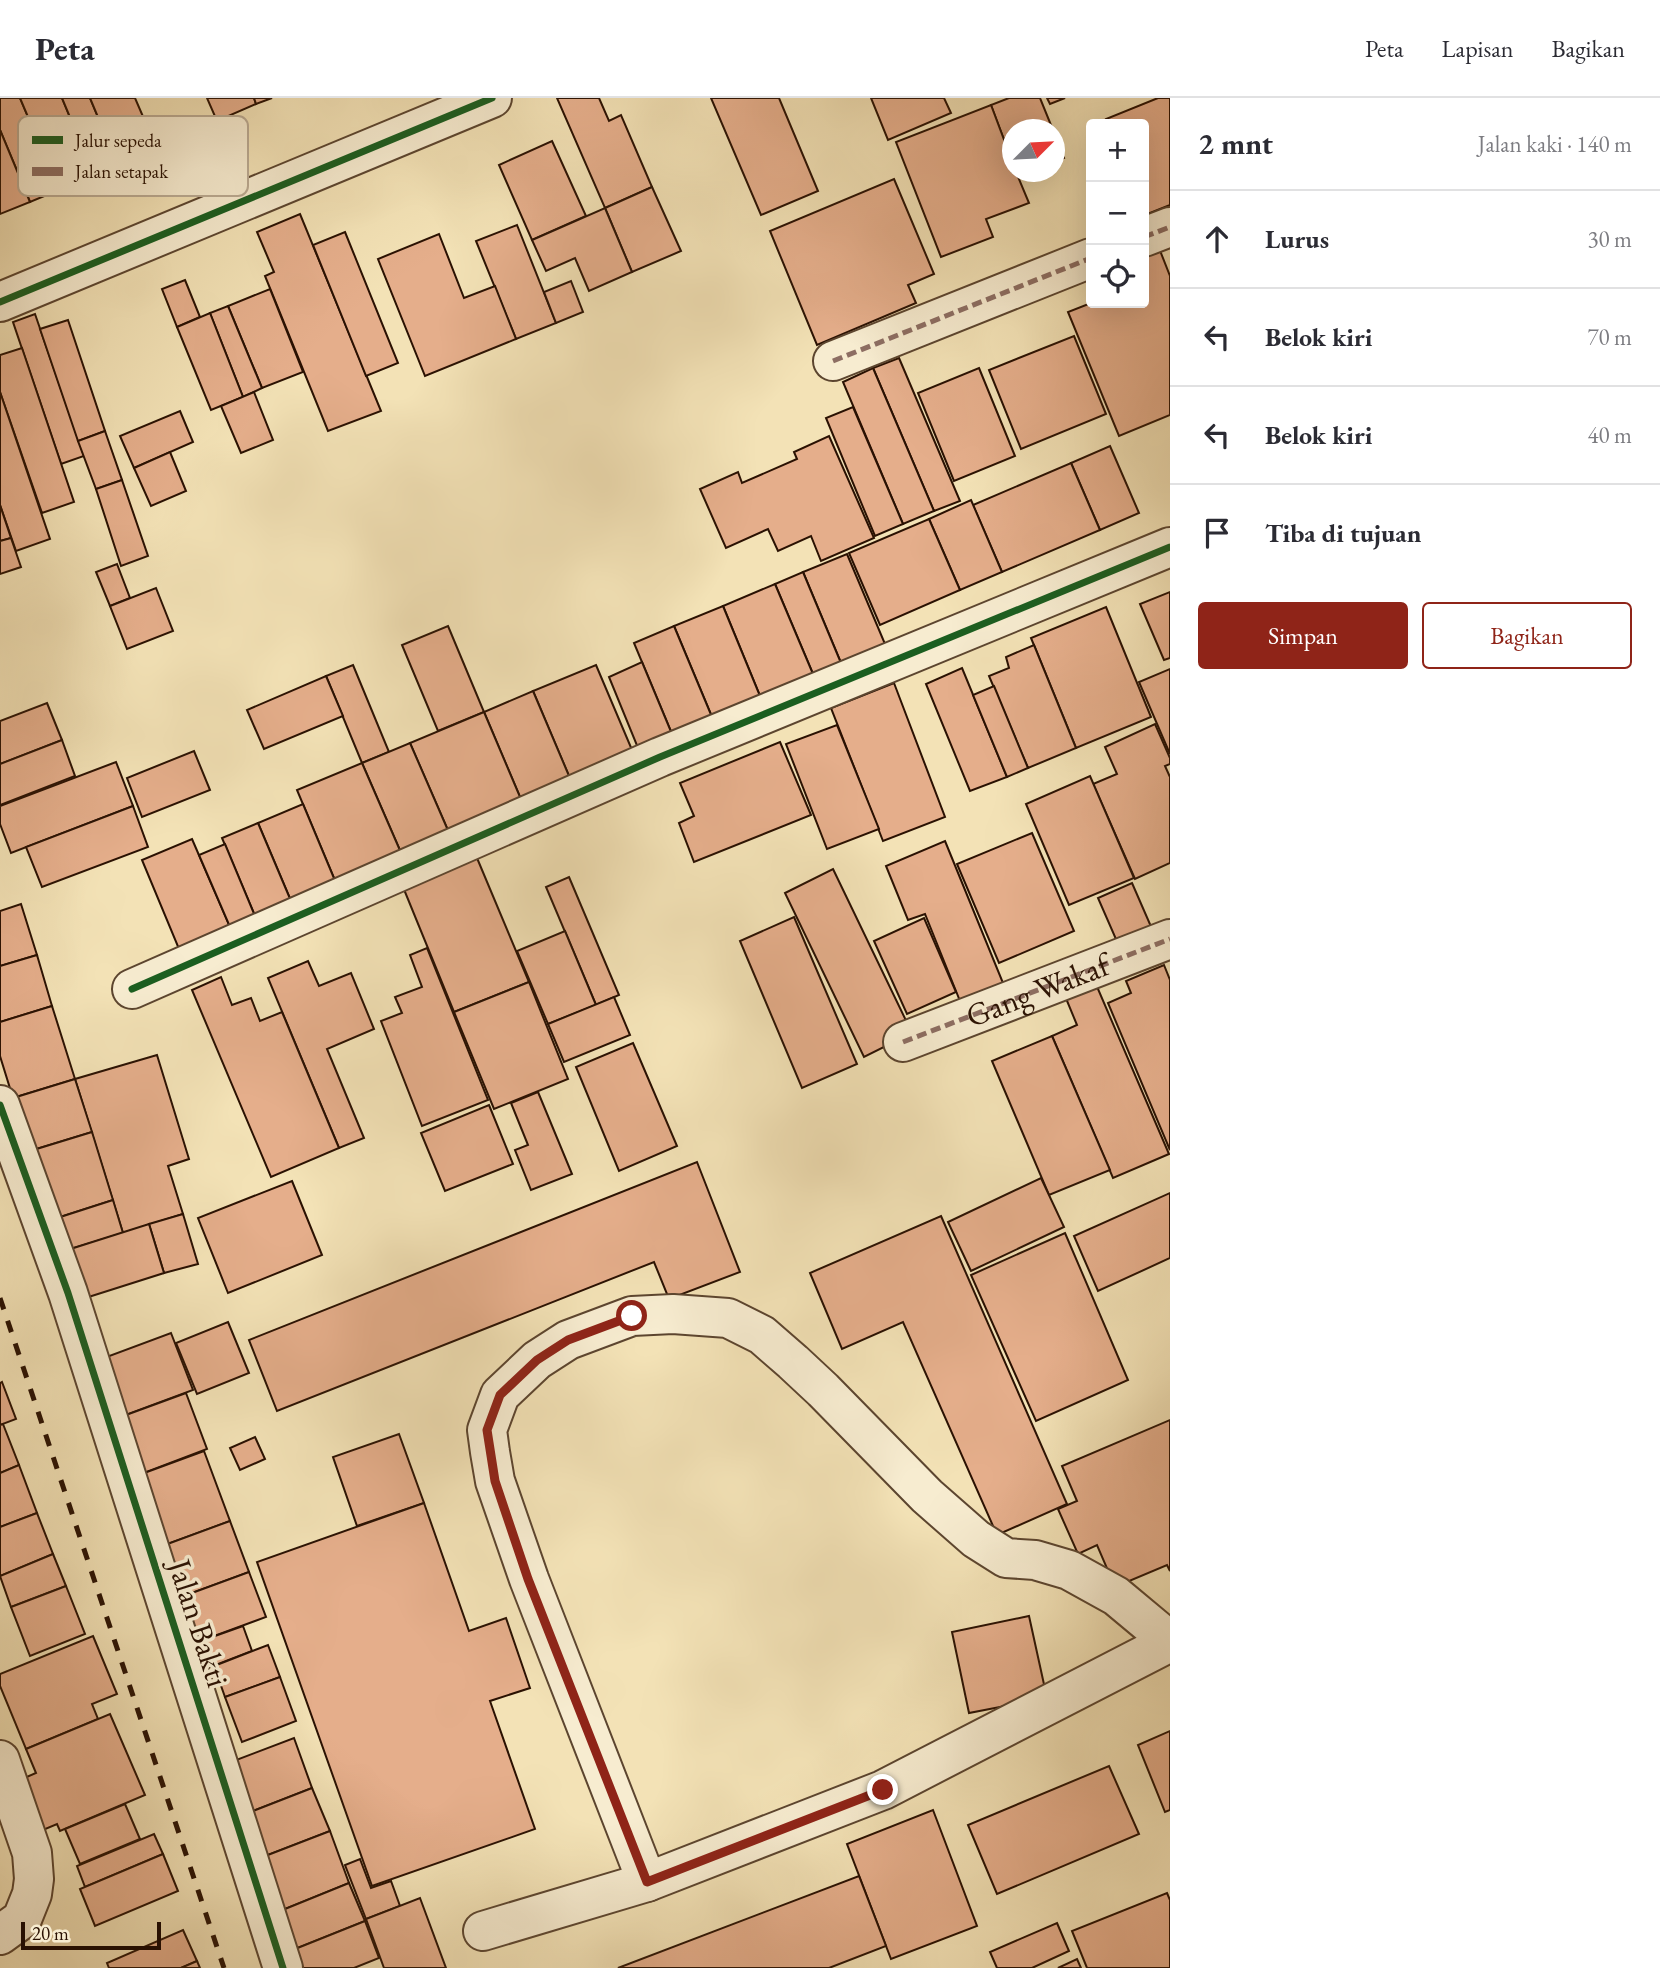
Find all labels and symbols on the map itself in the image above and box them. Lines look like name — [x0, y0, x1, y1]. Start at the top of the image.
legend — [18, 116, 248, 196]
north arrow — [1002, 119, 1065, 182]
text: Jalur sepeda — [73, 128, 162, 153]
text: Jalan setapak — [73, 159, 169, 184]
street label: Gang Wakaf — [960, 942, 1119, 1037]
route start — [616, 1300, 647, 1331]
street label: Jalan Bakti — [158, 1551, 239, 1692]
route end — [867, 1774, 898, 1805]
scale bar — [21, 1919, 161, 1951]

